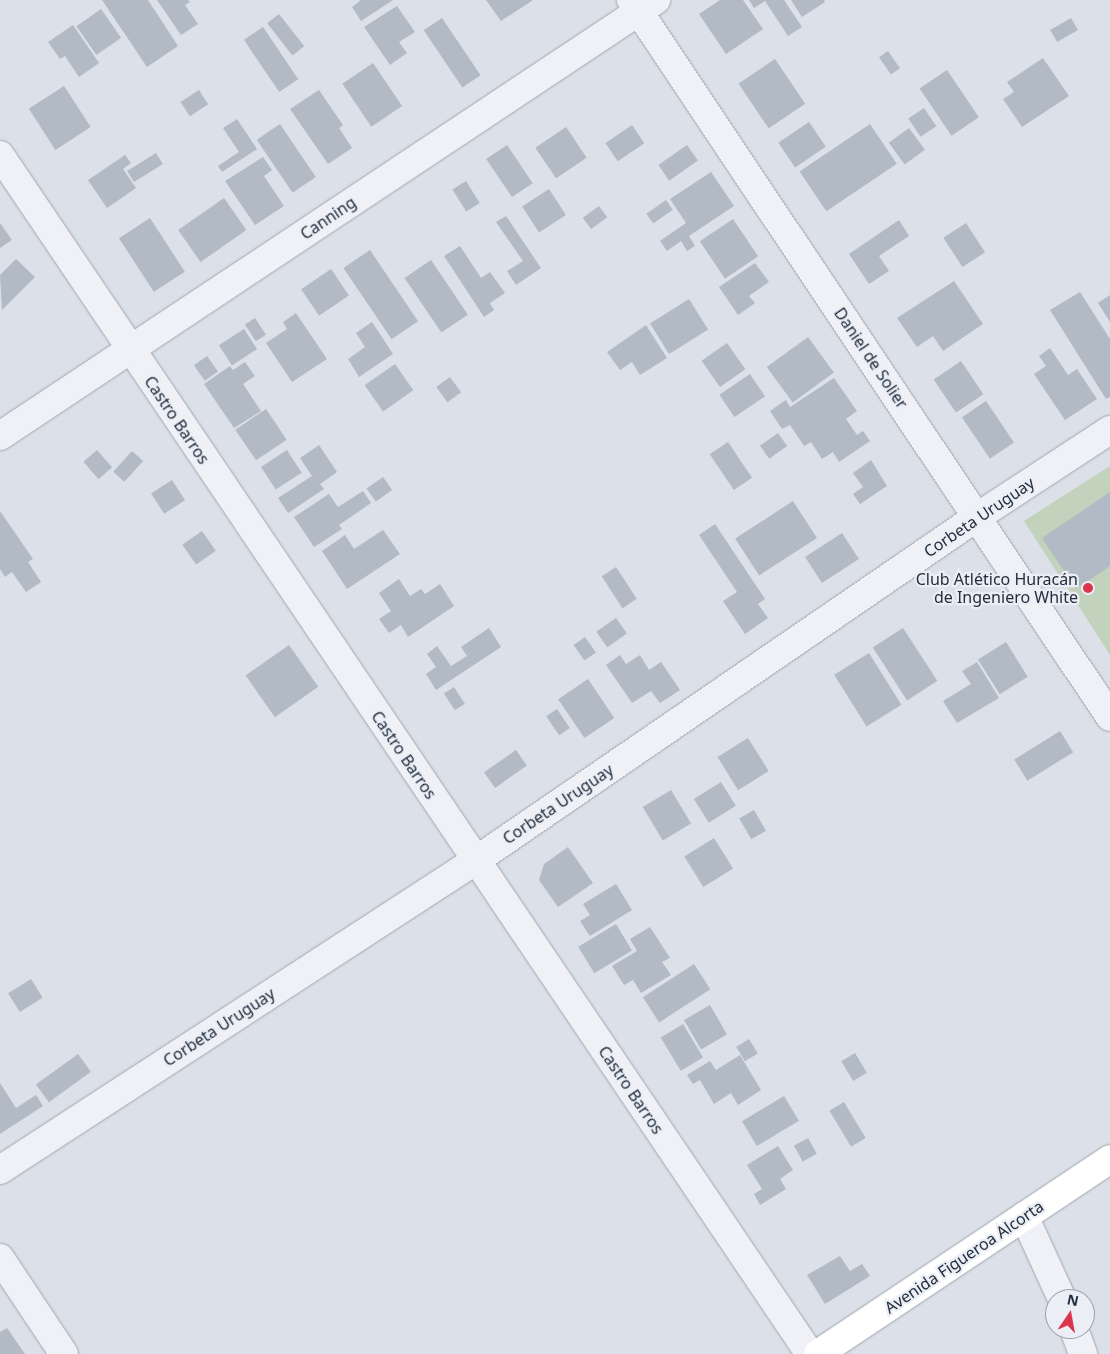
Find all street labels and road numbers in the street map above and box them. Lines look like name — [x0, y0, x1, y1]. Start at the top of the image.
street label: Canning — [297, 193, 359, 243]
street label: Daniel de Solier — [830, 304, 912, 412]
street label: Castro Barros — [140, 372, 214, 468]
street label: Corbeta Uruguay — [920, 473, 1038, 561]
street label: Castro Barros — [367, 707, 441, 803]
street label: Corbeta Uruguay — [499, 760, 617, 848]
street label: Corbeta Uruguay — [160, 984, 278, 1070]
street label: Castro Barros — [594, 1042, 668, 1138]
street label: Avenida Figueroa Alcorta — [881, 1197, 1047, 1317]

